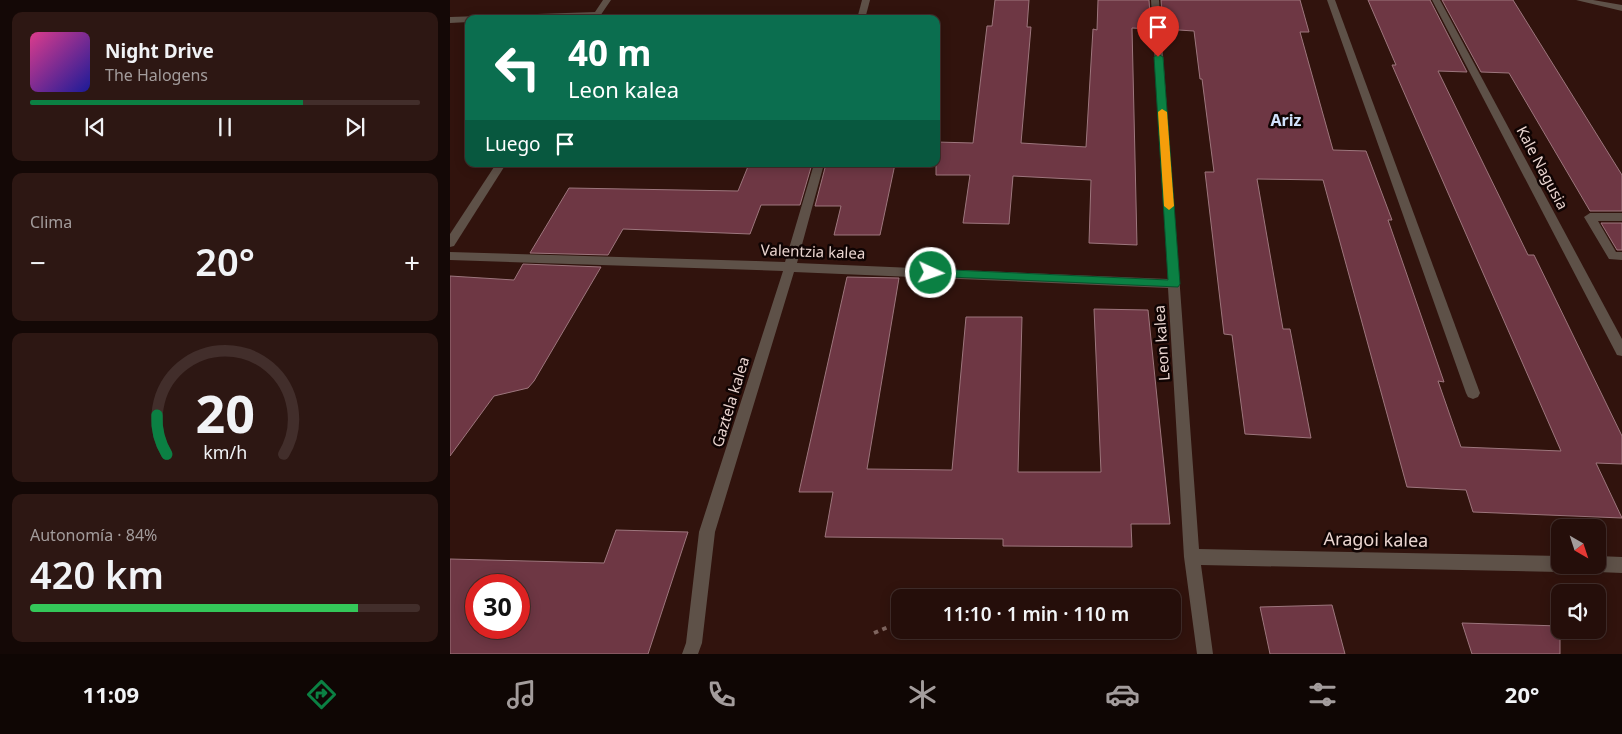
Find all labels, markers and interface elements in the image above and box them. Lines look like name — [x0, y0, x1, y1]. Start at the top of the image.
pin — [1137, 6, 1179, 57]
icon: arrive — [1144, 13, 1172, 41]
text: 40 m — [568, 29, 651, 76]
icon: left — [485, 35, 550, 100]
text: Night Drive — [105, 38, 214, 64]
text: The Halogens — [105, 64, 208, 86]
text: Leon kalea — [568, 74, 679, 104]
district label: Ariz — [1271, 109, 1302, 131]
icon: previous — [81, 113, 109, 141]
icon: pause — [211, 113, 239, 141]
icon: next — [341, 113, 369, 141]
street label: Kale Nagusia — [1513, 122, 1573, 213]
icon: arrive — [551, 130, 579, 158]
text: Luego — [485, 131, 541, 157]
text: Clima — [30, 211, 72, 233]
text: 20° — [195, 235, 255, 287]
street label: Valentzia kalea — [760, 239, 866, 263]
text: − — [30, 243, 46, 281]
text: + — [404, 243, 420, 281]
position arrow — [904, 246, 956, 298]
street label: Leon kalea — [1148, 305, 1174, 382]
street label: Gaztela kalea — [707, 354, 753, 449]
text: 20 — [195, 377, 255, 448]
text: km/h — [203, 440, 247, 464]
north arrow — [1551, 519, 1606, 574]
map controls — [1551, 519, 1606, 639]
text: Autonomía · 84% — [30, 524, 157, 546]
street label: Aragoi kalea — [1324, 526, 1429, 552]
text: 420 km — [30, 548, 164, 600]
speed limit sign: 30 — [465, 574, 530, 639]
button: sound — [1551, 584, 1606, 639]
text: 11:10 · 1 min · 110 m — [943, 601, 1129, 627]
icon: directions — [304, 677, 339, 712]
icon: music — [504, 677, 539, 712]
icon: phone — [704, 677, 739, 712]
icon: climate — [905, 677, 940, 712]
icon: car — [1105, 677, 1140, 712]
icon: filters — [1305, 677, 1340, 712]
text: 11:09 — [83, 679, 139, 709]
text: 20° — [1505, 679, 1539, 709]

